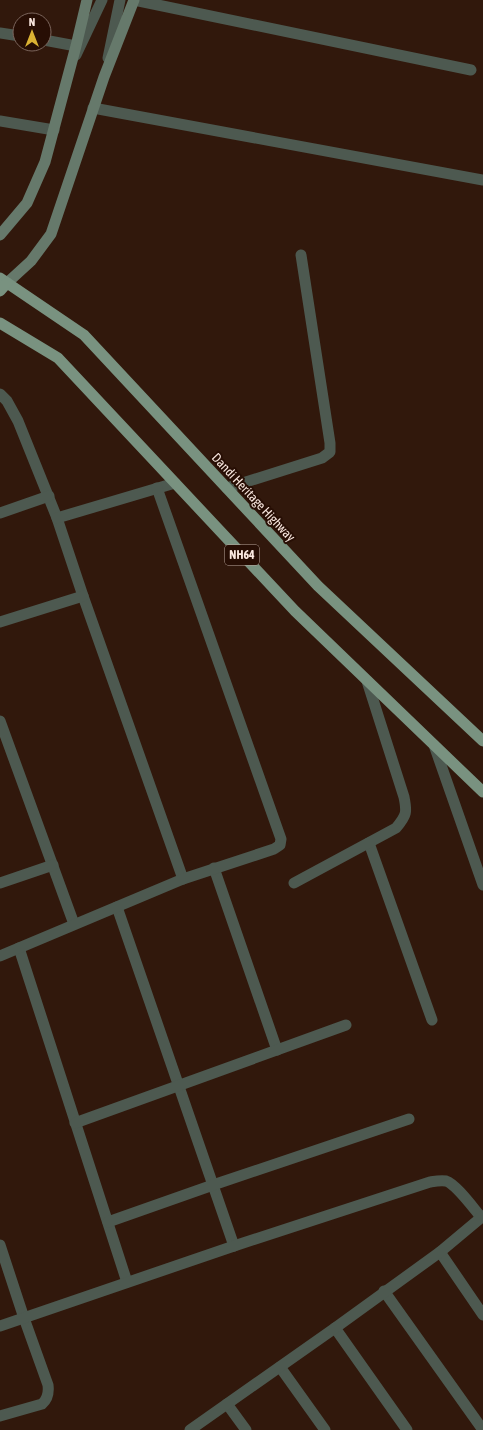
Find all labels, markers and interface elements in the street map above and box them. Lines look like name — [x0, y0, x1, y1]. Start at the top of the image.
north arrow — [12, 12, 52, 52]
text: N — [29, 16, 35, 28]
street label: Dandi Heritage Highway — [209, 450, 299, 545]
road number: NH64 — [225, 545, 259, 565]

